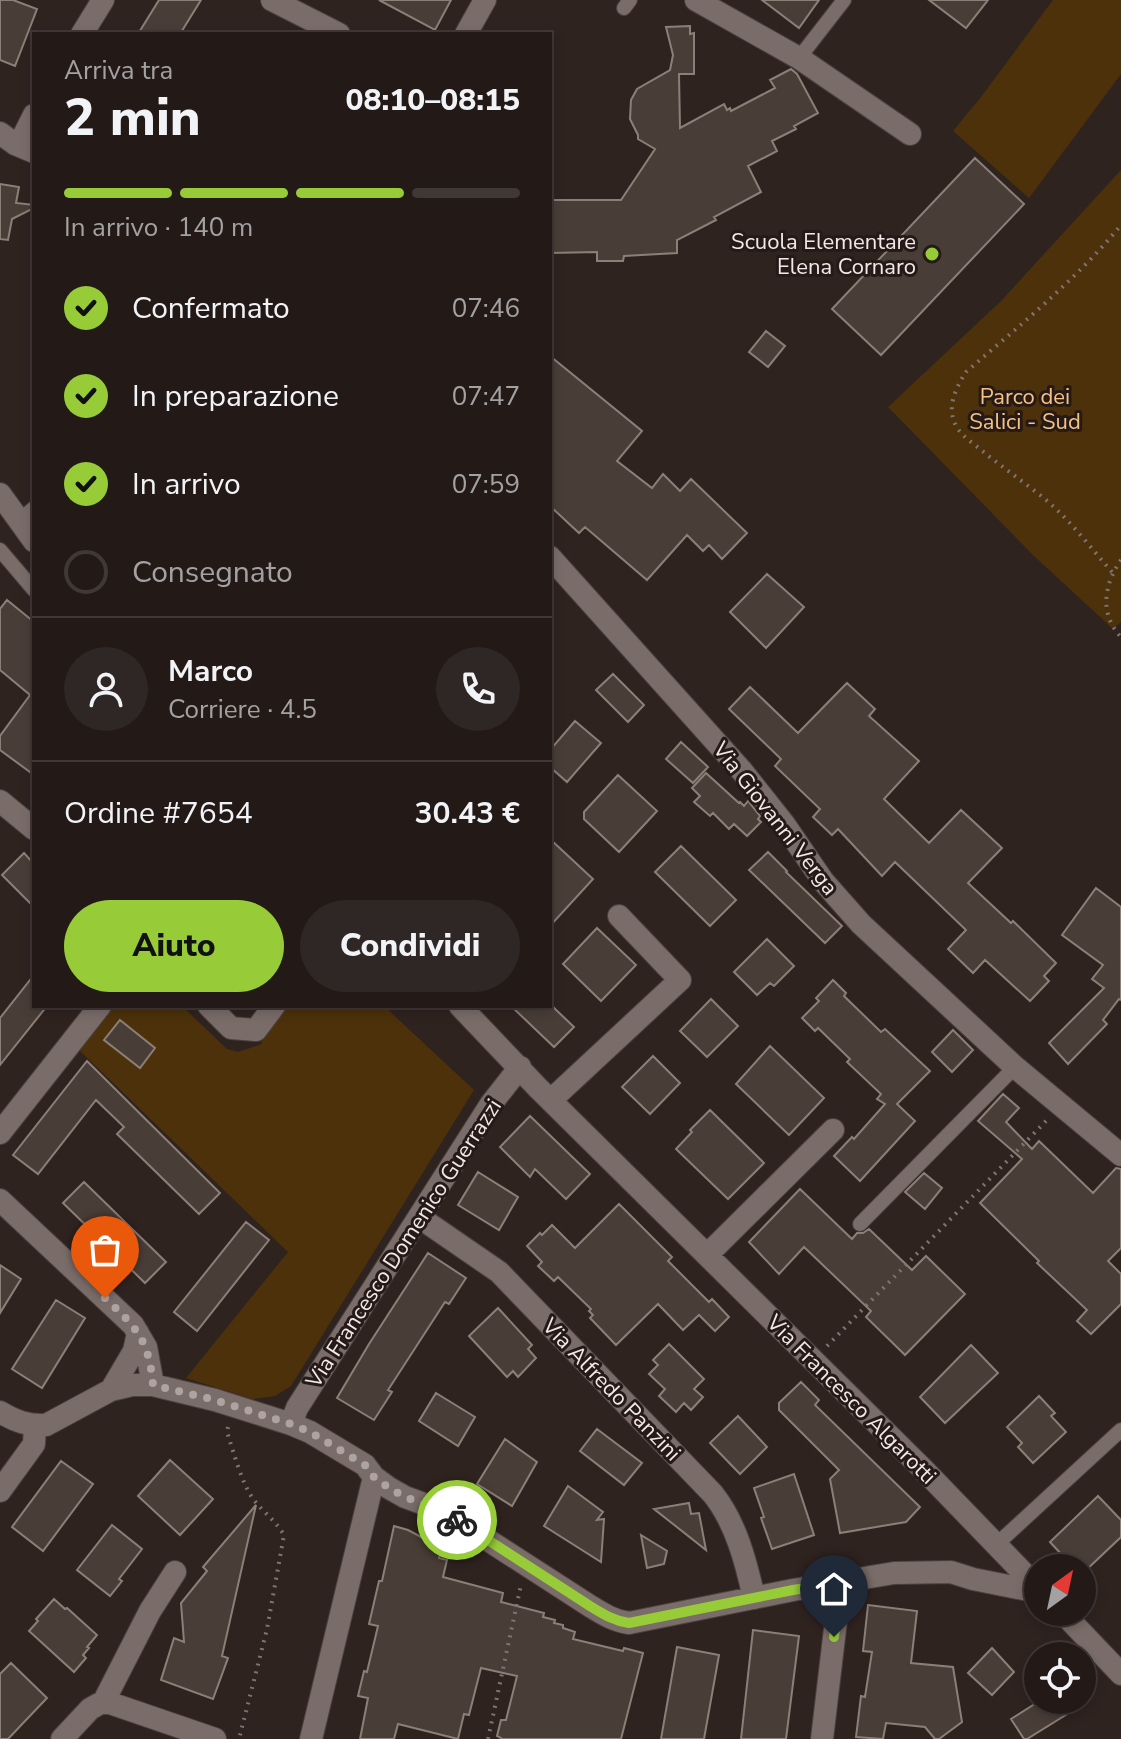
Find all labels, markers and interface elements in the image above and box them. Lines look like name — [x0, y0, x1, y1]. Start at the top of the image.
text: Arriva tra — [64, 53, 173, 88]
text: 08:10–08:15 — [345, 80, 520, 121]
text: 2 min — [64, 82, 201, 153]
text: In arrivo · 140 m — [64, 210, 253, 245]
place label: Scuola Elementare Elena Cornaro — [731, 227, 916, 282]
marker: Scuola Elementare Elena Cornaro — [923, 245, 941, 263]
icon: check — [64, 286, 108, 330]
text: Confermato — [132, 288, 290, 329]
text: 07:46 — [452, 291, 520, 326]
icon: check — [64, 374, 108, 418]
text: In preparazione — [132, 376, 339, 417]
text: 07:47 — [452, 379, 520, 414]
park label: Parco dei Salici - Sud — [969, 382, 1081, 437]
icon: check — [64, 462, 108, 506]
text: In arrivo — [132, 464, 241, 505]
text: 07:59 — [452, 467, 520, 502]
text: Consegnato — [132, 552, 293, 593]
button: person — [64, 647, 148, 731]
button: phone — [436, 647, 520, 731]
text: Marco — [168, 651, 253, 692]
text: Corriere · 4.5 — [168, 692, 317, 727]
street label: Via Giovanni Verga — [705, 735, 845, 902]
text: Ordine #7654 — [64, 793, 253, 834]
text: 30.43 € — [414, 793, 520, 834]
button: Aiuto — [64, 900, 284, 992]
button: Condividi — [300, 900, 520, 992]
street label: Via Francesco Domenico Guerrazzi — [298, 1093, 509, 1395]
pin — [71, 1216, 139, 1298]
icon: bag — [83, 1228, 127, 1272]
street label: Via Francesco Algarotti — [759, 1308, 943, 1491]
street label: Via Alfredo Panzini — [535, 1311, 687, 1468]
courier — [417, 1480, 497, 1560]
icon: bike — [435, 1498, 479, 1542]
north arrow — [1024, 1554, 1096, 1626]
map controls — [1024, 1554, 1096, 1714]
pin — [800, 1555, 868, 1637]
icon: home — [812, 1567, 856, 1611]
button: locate — [1024, 1642, 1096, 1714]

